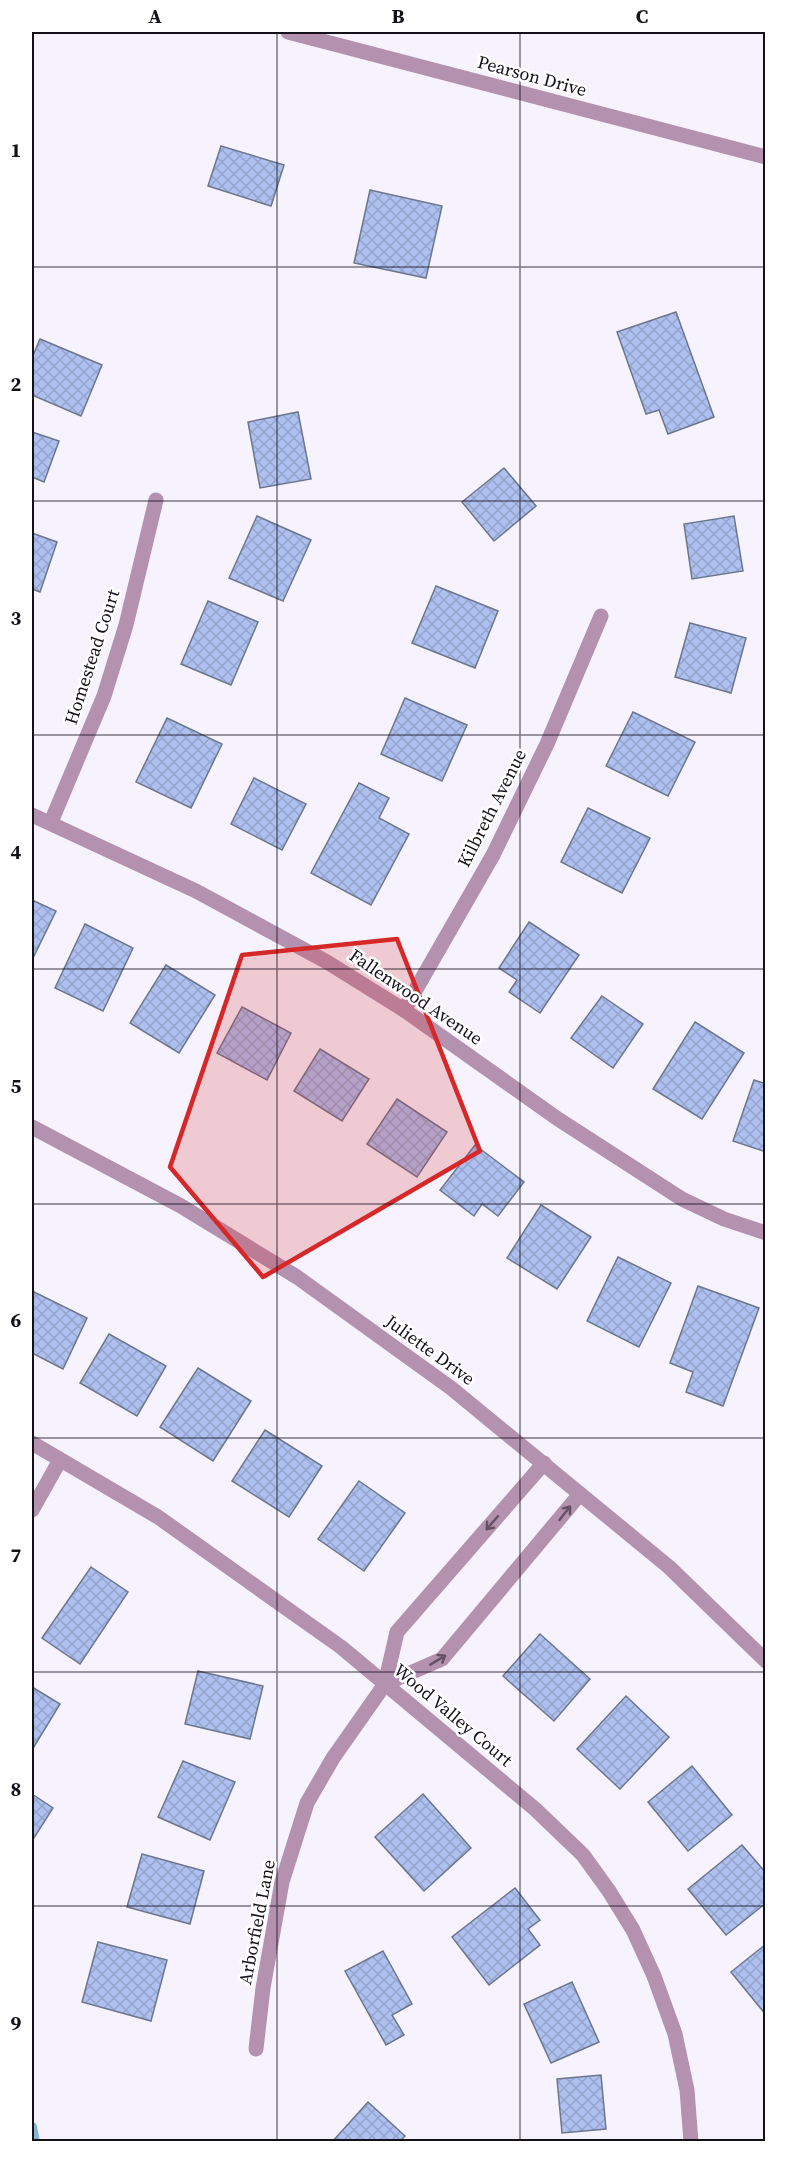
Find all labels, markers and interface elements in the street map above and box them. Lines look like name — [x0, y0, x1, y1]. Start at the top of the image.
text: A — [148, 2, 162, 30]
text: B — [391, 2, 405, 30]
text: C — [636, 2, 648, 30]
street label: Pearson Drive — [475, 49, 589, 102]
text: 1 — [11, 136, 21, 164]
text: 2 — [11, 370, 22, 398]
street label: Homestead Court — [58, 586, 125, 728]
text: 3 — [11, 604, 22, 632]
street label: Kilbreth Avenue — [451, 744, 532, 871]
text: 4 — [11, 838, 22, 866]
street label: Fallenwood Avenue — [345, 943, 488, 1051]
text: 5 — [11, 1072, 22, 1100]
text: 6 — [11, 1306, 22, 1334]
street label: Juliette Drive — [380, 1308, 480, 1391]
one-way arrow — [559, 1506, 572, 1522]
one-way arrow — [485, 1516, 499, 1531]
text: 7 — [11, 1541, 22, 1569]
one-way arrow — [429, 1653, 446, 1665]
street label: Wood Valley Court — [389, 1657, 518, 1772]
text: 8 — [11, 1775, 21, 1803]
street label: Arborfield Lane — [232, 1857, 281, 1987]
text: 9 — [11, 2009, 22, 2037]

